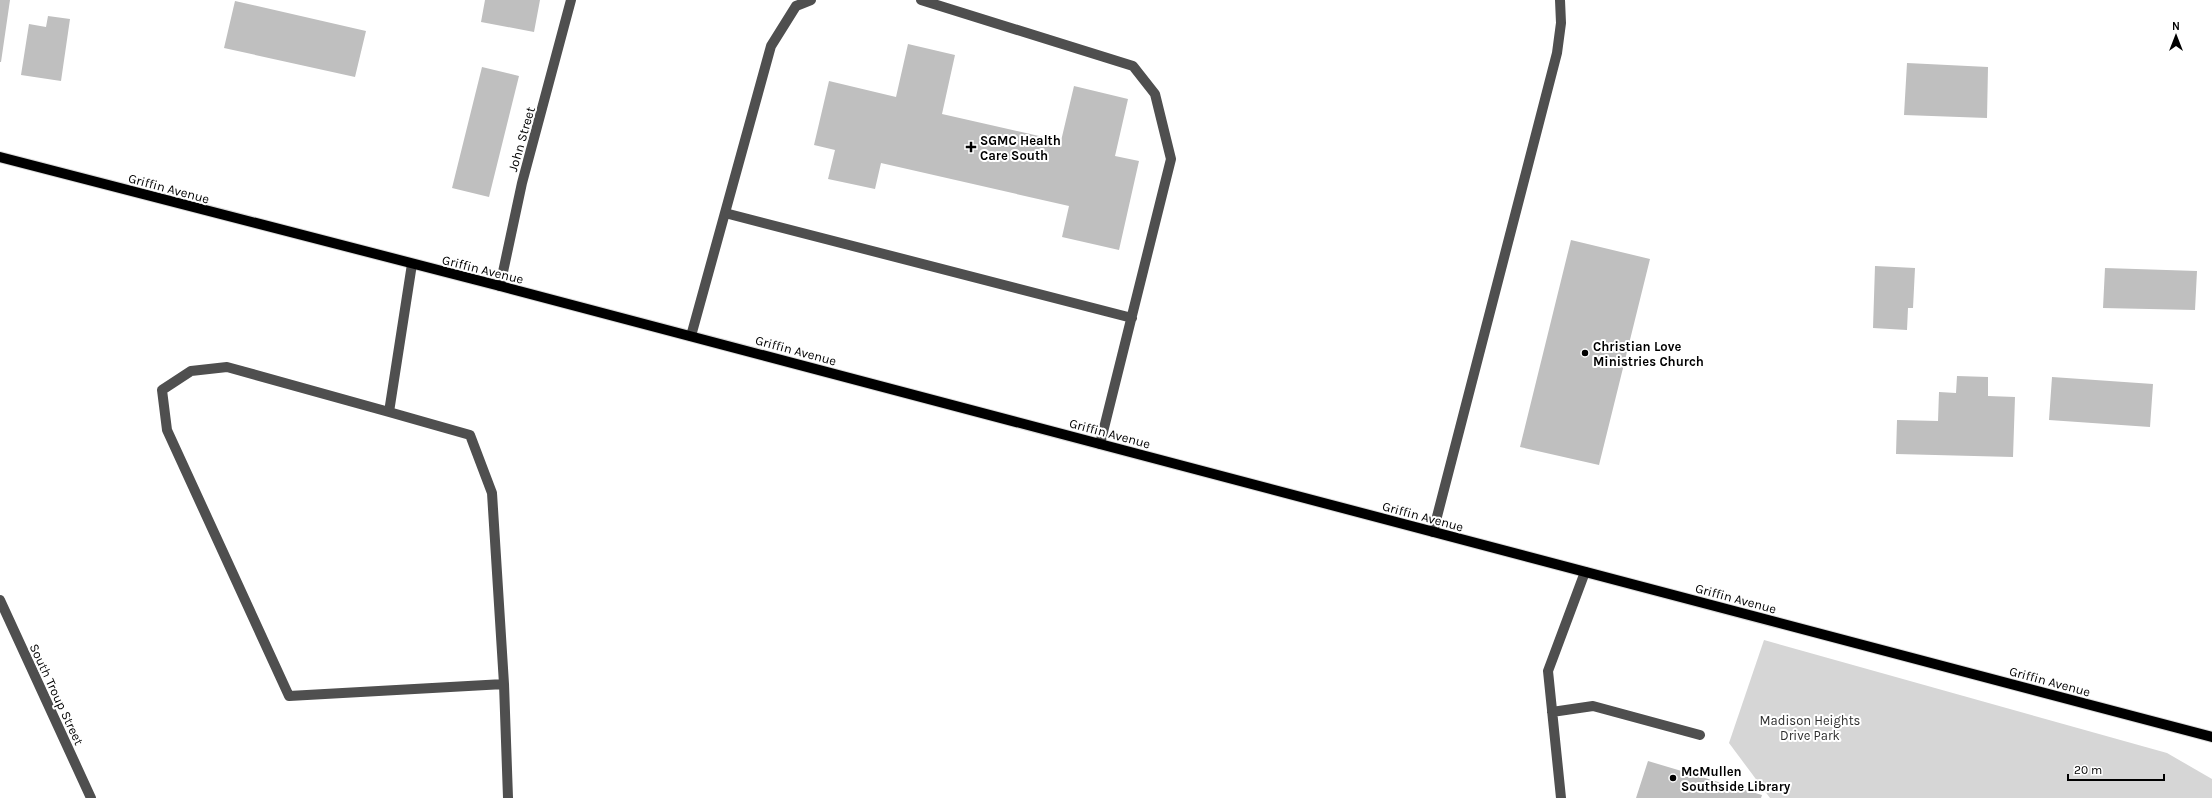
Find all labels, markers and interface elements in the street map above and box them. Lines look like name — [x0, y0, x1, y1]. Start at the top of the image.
north arrow — [2156, 16, 2196, 56]
text: N — [2172, 20, 2180, 33]
street label: John Street — [505, 105, 538, 173]
place label: SGMC Health Care South — [980, 133, 1061, 163]
marker: SGMC Health Care South — [965, 141, 977, 153]
street label: Griffin Avenue — [127, 170, 211, 207]
street label: Griffin Avenue — [441, 252, 525, 287]
street label: Griffin Avenue — [754, 332, 838, 369]
place label: Christian Love Ministries Church — [1593, 339, 1704, 369]
marker: Christian Love Ministries Church — [1580, 348, 1590, 358]
street label: Griffin Avenue — [1068, 415, 1152, 452]
street label: Griffin Avenue — [1381, 498, 1465, 535]
street label: Griffin Avenue — [1694, 580, 1778, 617]
street label: South Troup Street — [26, 641, 87, 747]
street label: Griffin Avenue — [2008, 663, 2092, 700]
park label: Madison Heights Drive Park — [1760, 713, 1861, 743]
scale bar — [2068, 756, 2164, 782]
text: 20 m — [2074, 763, 2102, 777]
place label: McMullen Southside Library — [1681, 764, 1791, 794]
marker: McMullen Southside Library — [1668, 773, 1678, 783]

